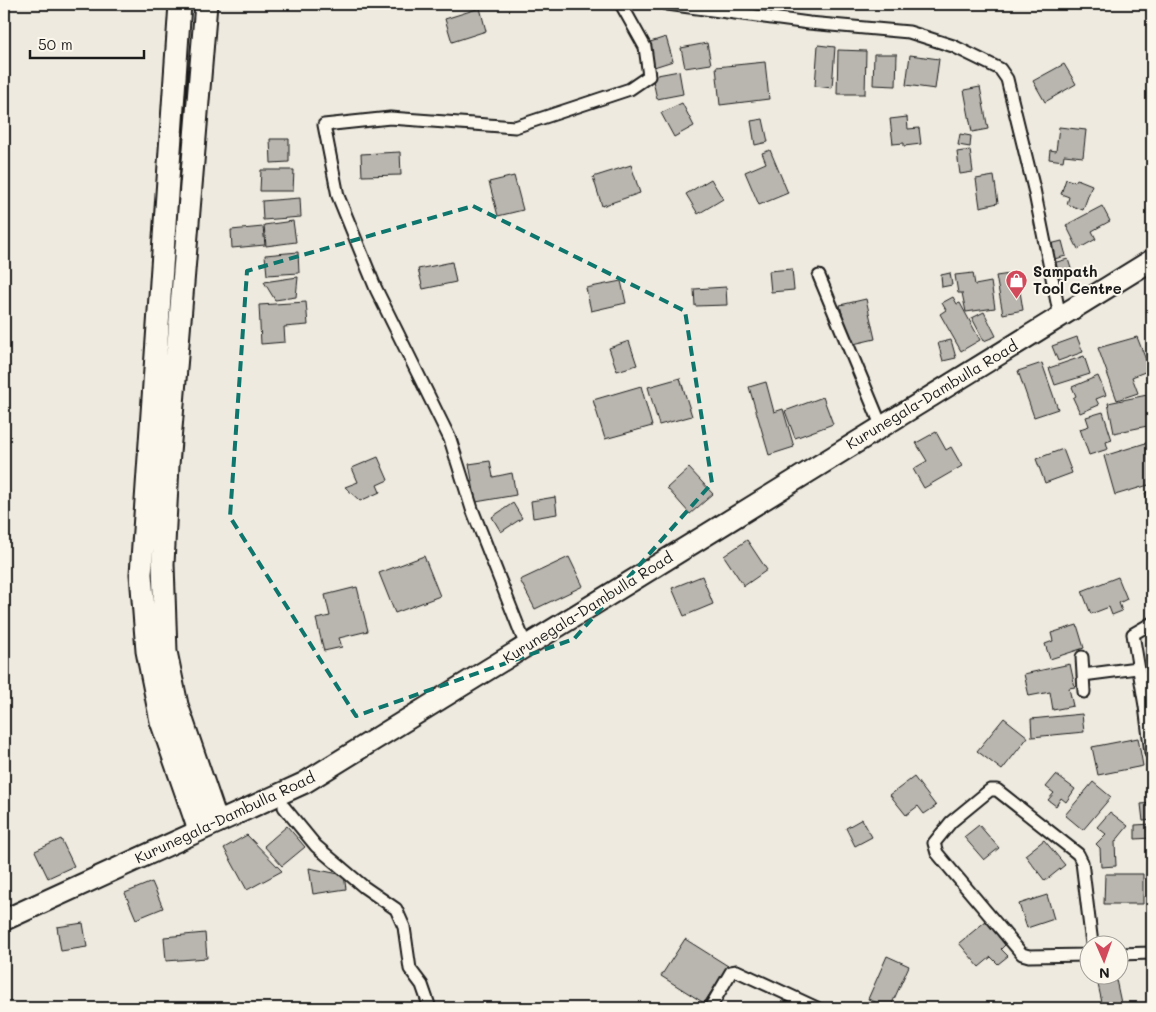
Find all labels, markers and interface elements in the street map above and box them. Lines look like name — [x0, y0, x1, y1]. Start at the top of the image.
scale bar — [30, 28, 144, 60]
text: 50 m — [38, 34, 73, 54]
place label: Sampath Tool Centre — [1033, 261, 1122, 298]
shop icon: Sampath Tool Centre — [1005, 269, 1029, 300]
street label: Kurunegala-Dambulla Road — [842, 335, 1021, 453]
street label: Kurunegala-Dambulla Road — [499, 547, 676, 668]
street label: Kurunegala-Dambulla Road — [131, 766, 318, 868]
north arrow — [1078, 934, 1128, 984]
text: N — [1099, 964, 1110, 983]

